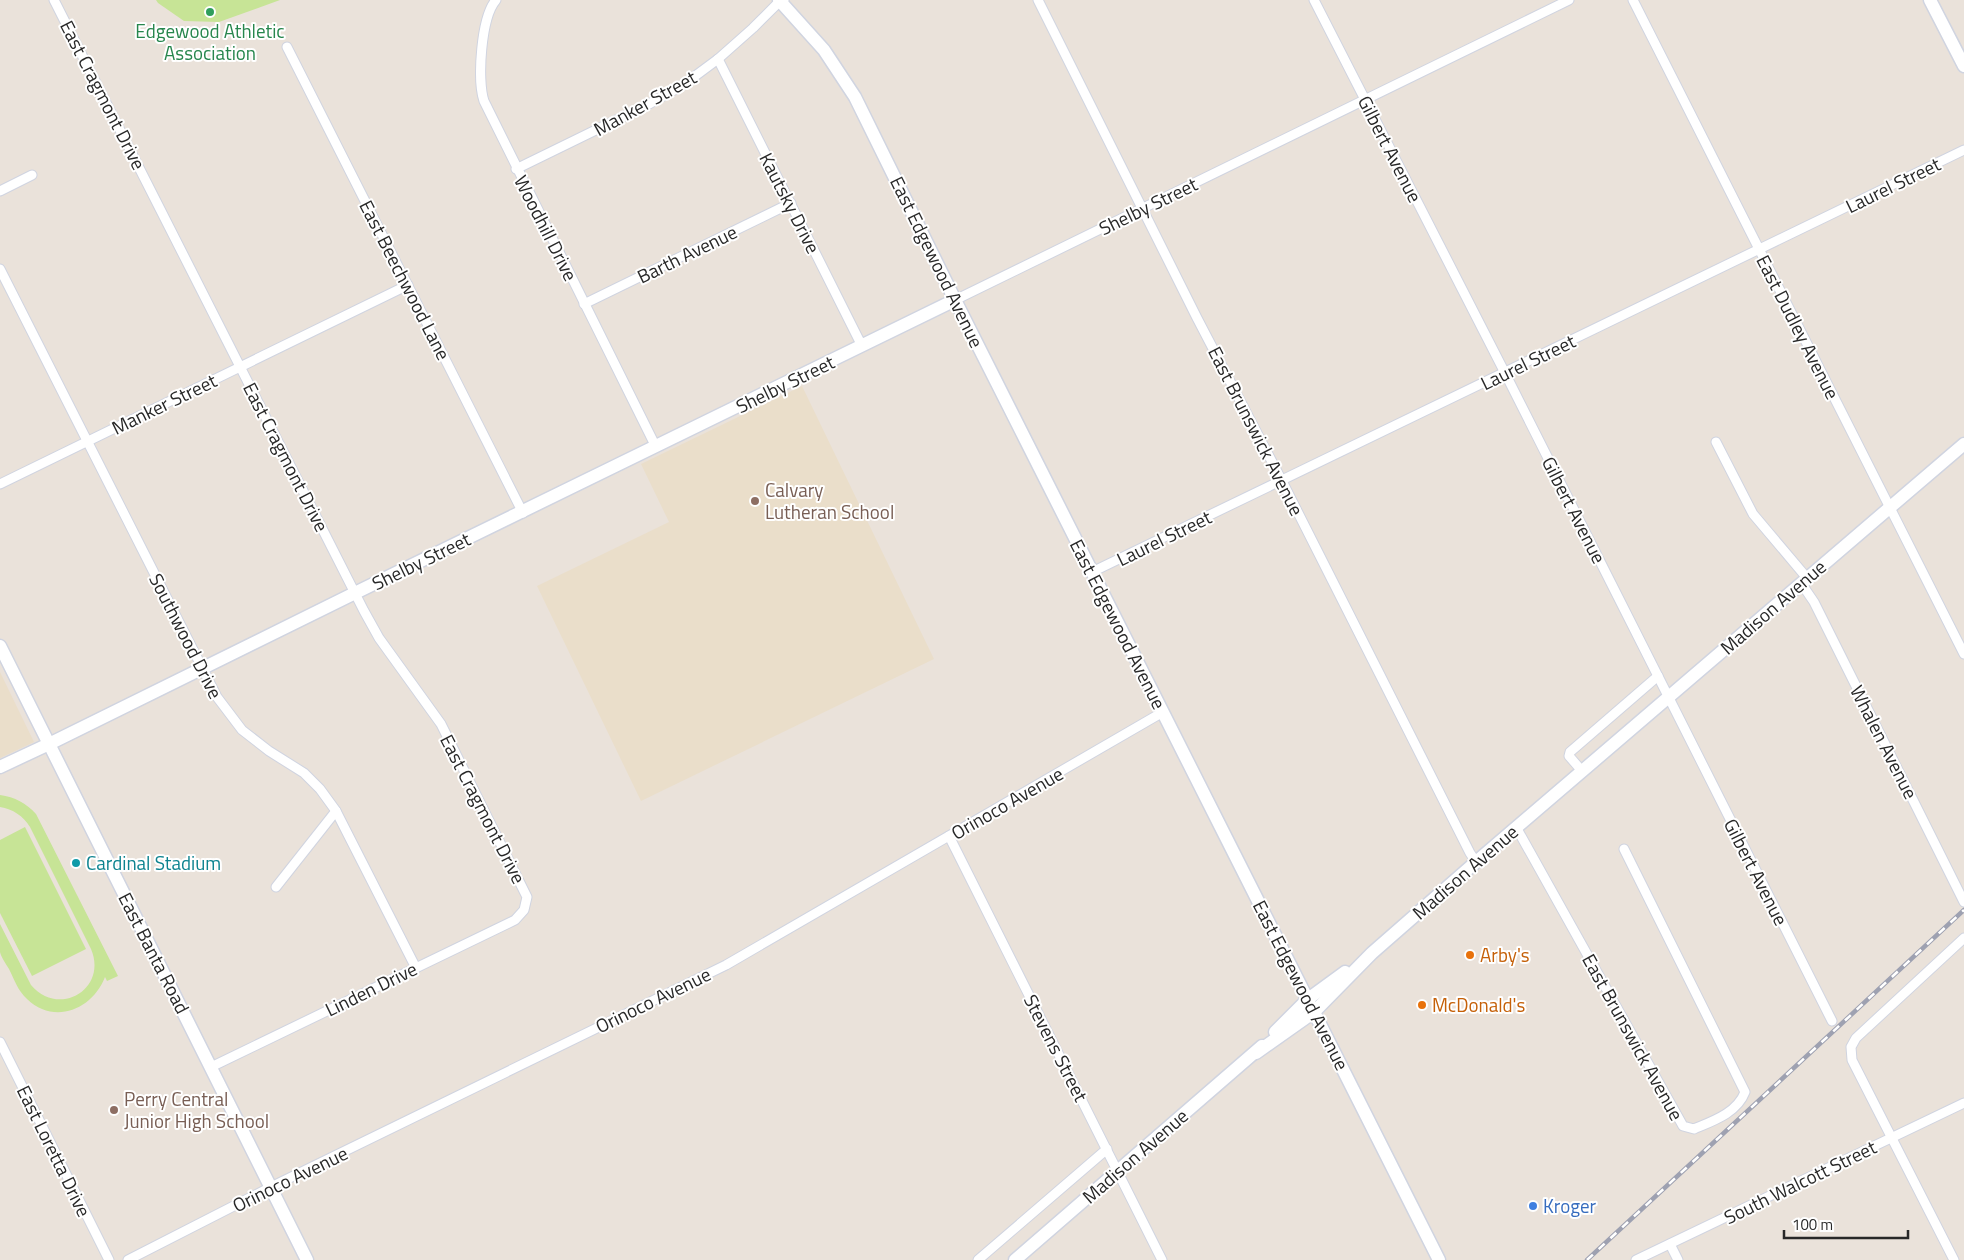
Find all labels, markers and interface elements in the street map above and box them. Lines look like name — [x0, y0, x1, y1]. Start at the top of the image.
marker: Edgewood Athletic Association — [204, 6, 216, 18]
street label: East Cragmont Drive — [53, 15, 154, 175]
place label: Edgewood Athletic Association — [135, 16, 285, 67]
street label: Manker Street — [588, 62, 702, 143]
street label: Gilbert Avenue — [1351, 90, 1430, 207]
street label: Kautsky Drive — [753, 147, 828, 258]
street label: Laurel Street — [1840, 149, 1945, 220]
street label: Shelby Street — [1093, 169, 1202, 242]
street label: Woodhill Drive — [507, 170, 586, 286]
street label: East Edgewood Avenue — [883, 171, 992, 352]
street label: East Beechwood Lane — [353, 195, 458, 365]
street label: Barth Avenue — [632, 217, 742, 290]
street label: East Dudley Avenue — [1749, 249, 1847, 404]
street label: Laurel Street — [1475, 326, 1580, 397]
street label: East Brunswick Avenue — [1201, 341, 1312, 521]
street label: Shelby Street — [730, 347, 839, 420]
street label: Manker Street — [106, 365, 222, 442]
street label: East Cragmont Drive — [236, 377, 337, 537]
street label: Gilbert Avenue — [1535, 451, 1614, 568]
place label: Calvary Lutheran School — [765, 475, 894, 526]
marker: Calvary Lutheran School — [749, 495, 761, 507]
street label: Laurel Street — [1111, 502, 1216, 573]
street label: Shelby Street — [366, 524, 475, 597]
street label: East Edgewood Avenue — [1063, 534, 1174, 714]
street label: Madison Avenue — [1713, 552, 1832, 661]
street label: Southwood Drive — [142, 568, 231, 704]
street label: Whalen Avenue — [1843, 680, 1926, 804]
street label: East Cragmont Drive — [433, 729, 534, 889]
street label: Orinoco Avenue — [945, 759, 1068, 846]
street label: Gilbert Avenue — [1717, 813, 1796, 930]
street label: Madison Avenue — [1405, 817, 1524, 926]
place label: Cardinal Stadium — [86, 848, 221, 877]
marker: Cardinal Stadium — [70, 857, 82, 869]
street label: East Banta Road — [111, 887, 197, 1018]
street label: East Edgewood Avenue — [1246, 895, 1357, 1075]
place label: Arby's — [1480, 940, 1530, 969]
street label: East Brunswick Avenue — [1576, 948, 1691, 1125]
marker: Arby's — [1464, 949, 1476, 961]
street label: Linden Drive — [320, 954, 422, 1023]
street label: Orinoco Avenue — [590, 959, 715, 1040]
street label: Stevens Street — [1017, 989, 1096, 1107]
place label: McDonald's — [1432, 990, 1525, 1019]
marker: McDonald's — [1416, 999, 1428, 1011]
street label: East Loretta Drive — [10, 1080, 99, 1222]
place label: Perry Central Junior High School — [124, 1084, 269, 1135]
street label: Madison Avenue — [1075, 1101, 1194, 1210]
marker: Perry Central Junior High School — [108, 1104, 120, 1116]
street label: South Walcott Street — [1719, 1132, 1881, 1231]
street label: Orinoco Avenue — [227, 1138, 352, 1219]
place label: Kroger — [1543, 1191, 1597, 1220]
marker: Kroger — [1527, 1200, 1539, 1212]
scale bar — [1784, 1208, 1908, 1240]
text: 100 m — [1792, 1213, 1833, 1236]

